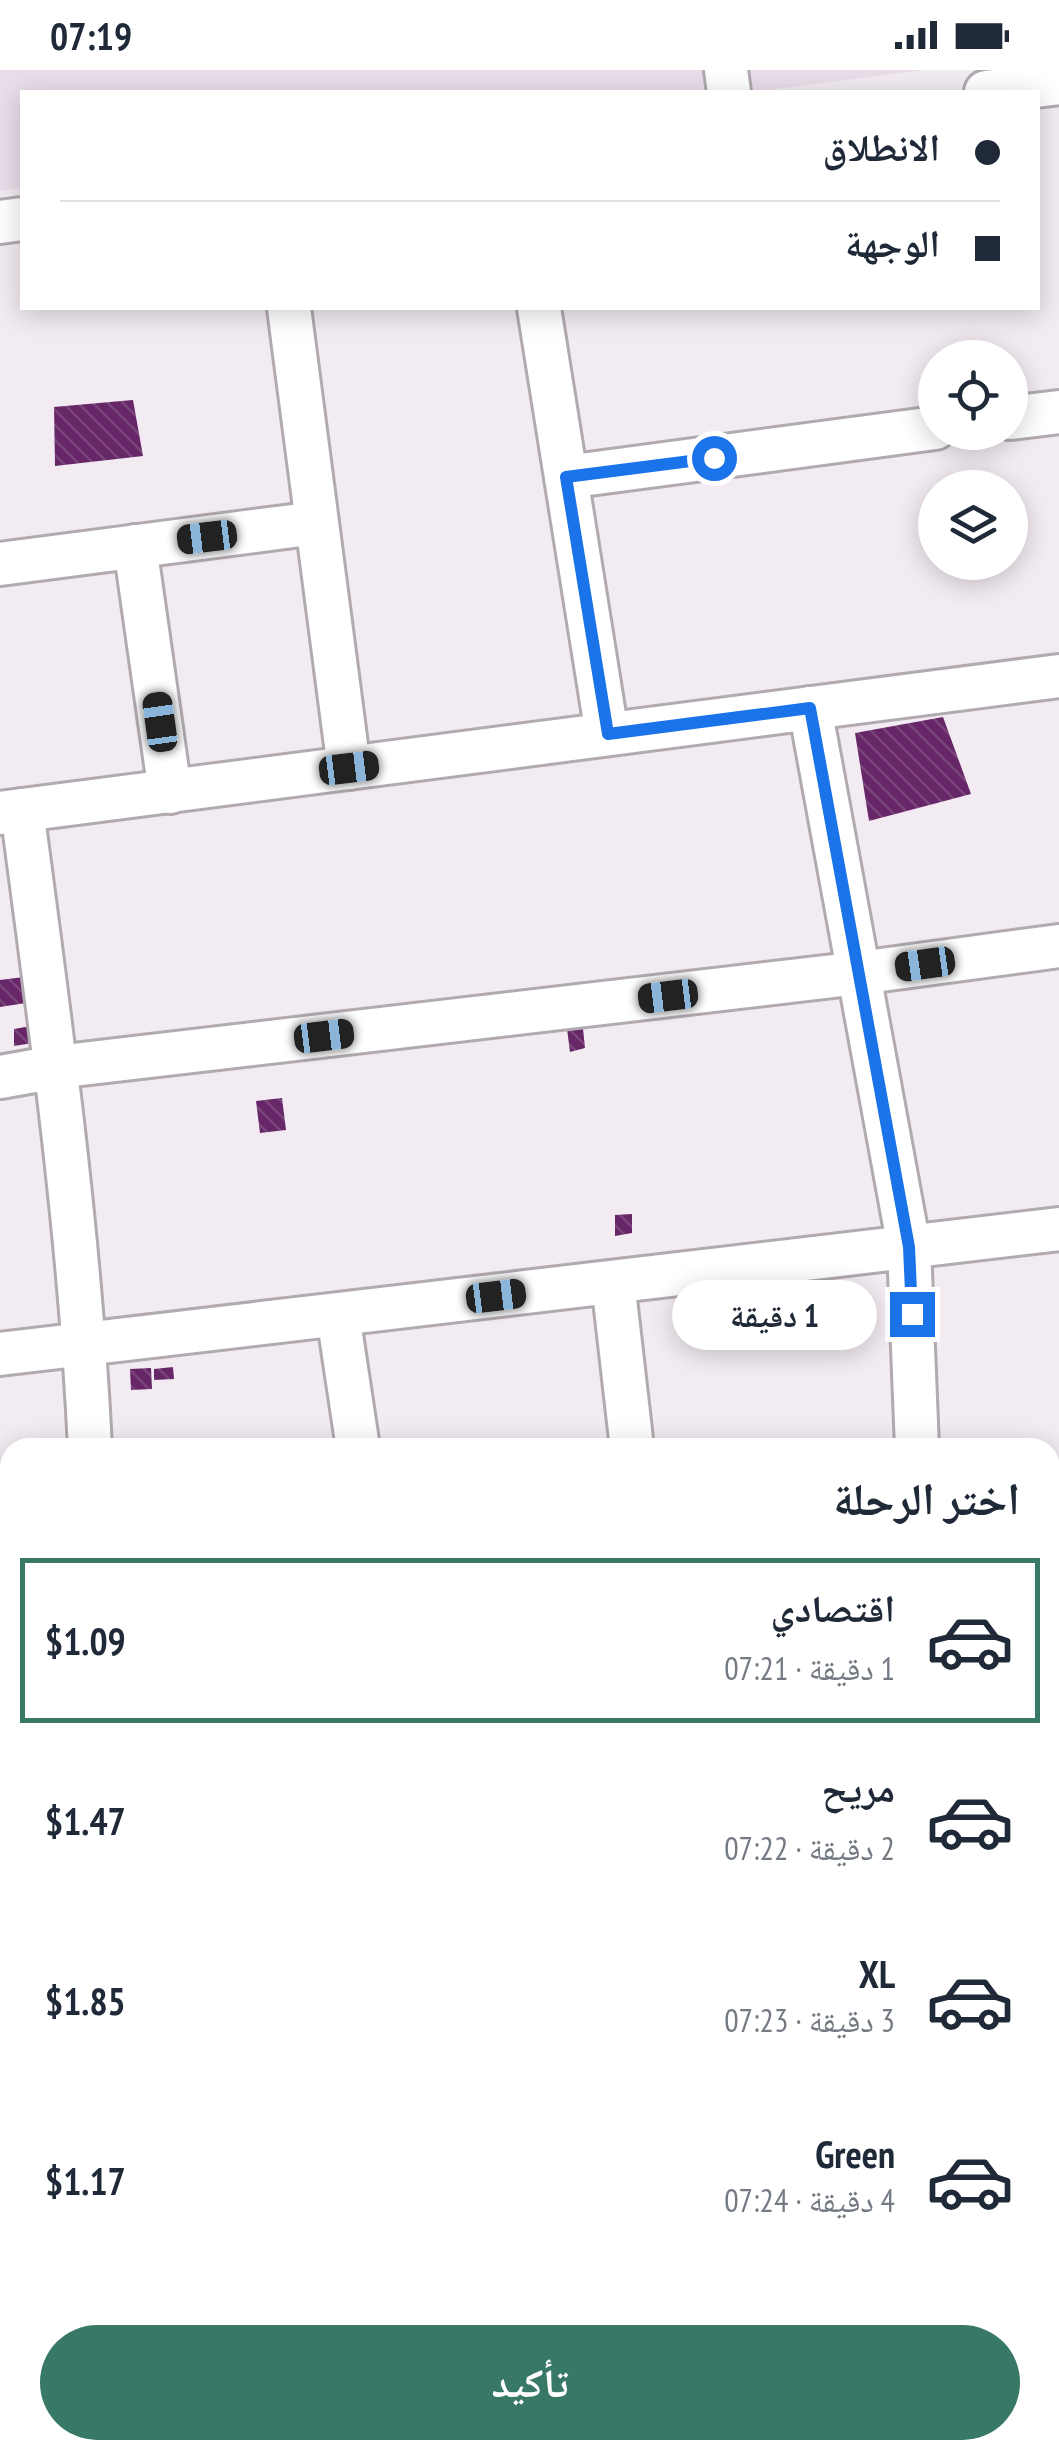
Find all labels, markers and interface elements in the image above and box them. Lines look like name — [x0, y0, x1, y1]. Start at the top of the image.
text: 07:19 — [50, 11, 132, 60]
text: الانطلاق — [822, 122, 940, 171]
text: الوجهة — [845, 218, 940, 267]
map controls — [918, 340, 1028, 580]
button: locate — [918, 340, 1028, 450]
route start — [692, 436, 737, 481]
button: layers — [918, 470, 1028, 580]
car — [175, 518, 239, 556]
car — [141, 690, 179, 754]
car — [317, 749, 381, 787]
car — [893, 945, 957, 983]
car — [636, 977, 700, 1015]
car — [292, 1017, 356, 1055]
car — [464, 1277, 528, 1315]
callout: 1 دقيقة — [672, 1279, 877, 1349]
route end — [890, 1292, 935, 1337]
text: 1 دقيقة — [730, 1294, 819, 1336]
text: اختر الرحلة — [833, 1469, 1020, 1527]
text: اقتصادي — [771, 1583, 895, 1632]
icon: car — [925, 1596, 1015, 1686]
text: $1.09 — [45, 1616, 126, 1665]
text: 1 دقيقة · 07:21 — [724, 1647, 895, 1689]
text: مريح — [821, 1763, 895, 1812]
icon: car — [925, 1776, 1015, 1866]
text: $1.47 — [45, 1796, 126, 1845]
text: 2 دقيقة · 07:22 — [724, 1827, 895, 1869]
text: XL — [859, 1949, 895, 1998]
icon: car — [925, 1956, 1015, 2046]
text: $1.85 — [45, 1976, 126, 2025]
text: 3 دقيقة · 07:23 — [724, 1999, 895, 2041]
text: Green — [815, 2129, 895, 2178]
icon: car — [925, 2136, 1015, 2226]
text: $1.17 — [45, 2156, 126, 2205]
text: 4 دقيقة · 07:24 — [724, 2179, 895, 2221]
button: تأكيد — [40, 2325, 1020, 2440]

